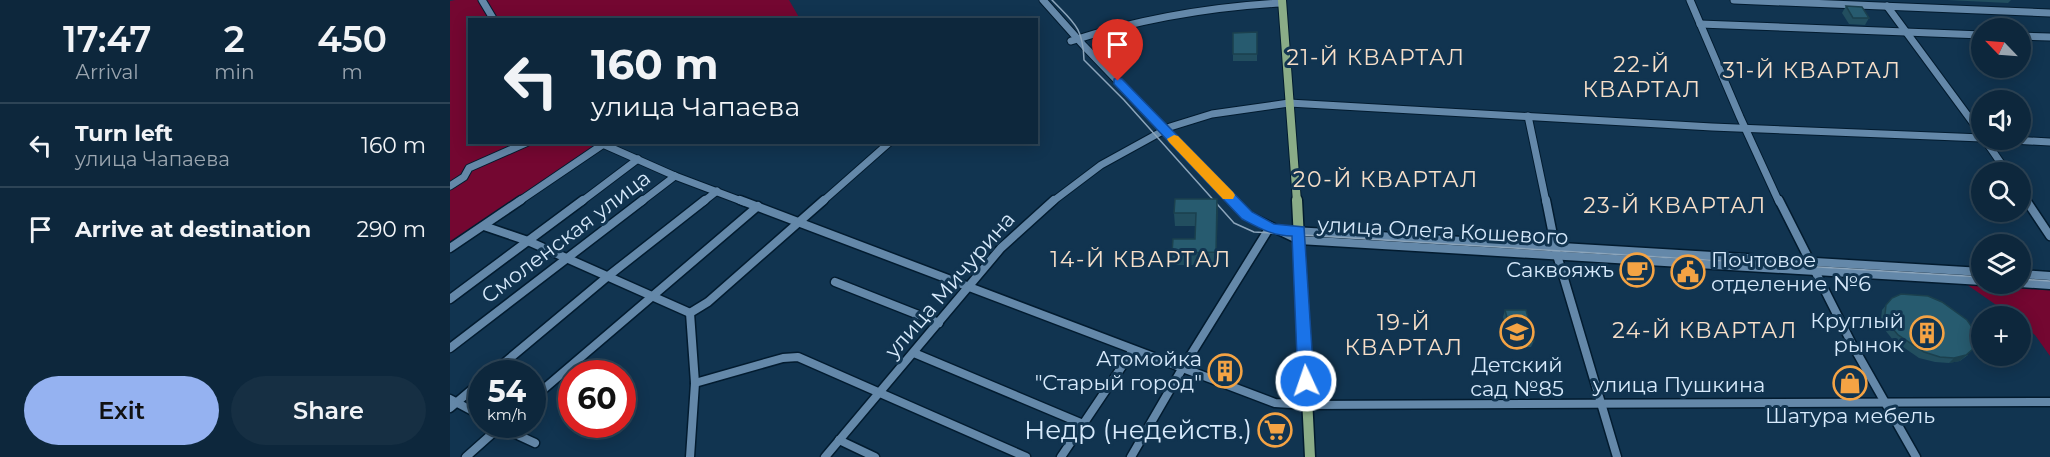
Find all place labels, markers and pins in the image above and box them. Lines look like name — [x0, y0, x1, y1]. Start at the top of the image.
pin — [1092, 19, 1143, 81]
place label: Почтовое отделение №6 — [1711, 247, 1871, 296]
cafe icon: Саквояжъ — [1619, 252, 1655, 288]
public building icon: Почтовое отделение №6 — [1670, 254, 1706, 290]
place label: Саквояжъ — [1506, 257, 1614, 282]
place label: Круглый рынок — [1810, 308, 1904, 357]
school or university icon: Детский сад №85 — [1499, 314, 1535, 350]
building icon: Круглый рынок — [1909, 315, 1945, 351]
place label: Атомойка "Старый город" — [1035, 346, 1202, 395]
place label: Детский сад №85 — [1470, 352, 1564, 401]
building icon: Атомойка "Старый город" — [1207, 353, 1243, 389]
shop icon: Шатура мебель — [1832, 365, 1868, 401]
place label: Шатура мебель — [1765, 403, 1935, 428]
supermarket icon: Недр (недейств.) — [1257, 412, 1293, 448]
place label: Недр (недейств.) — [1024, 414, 1252, 446]

